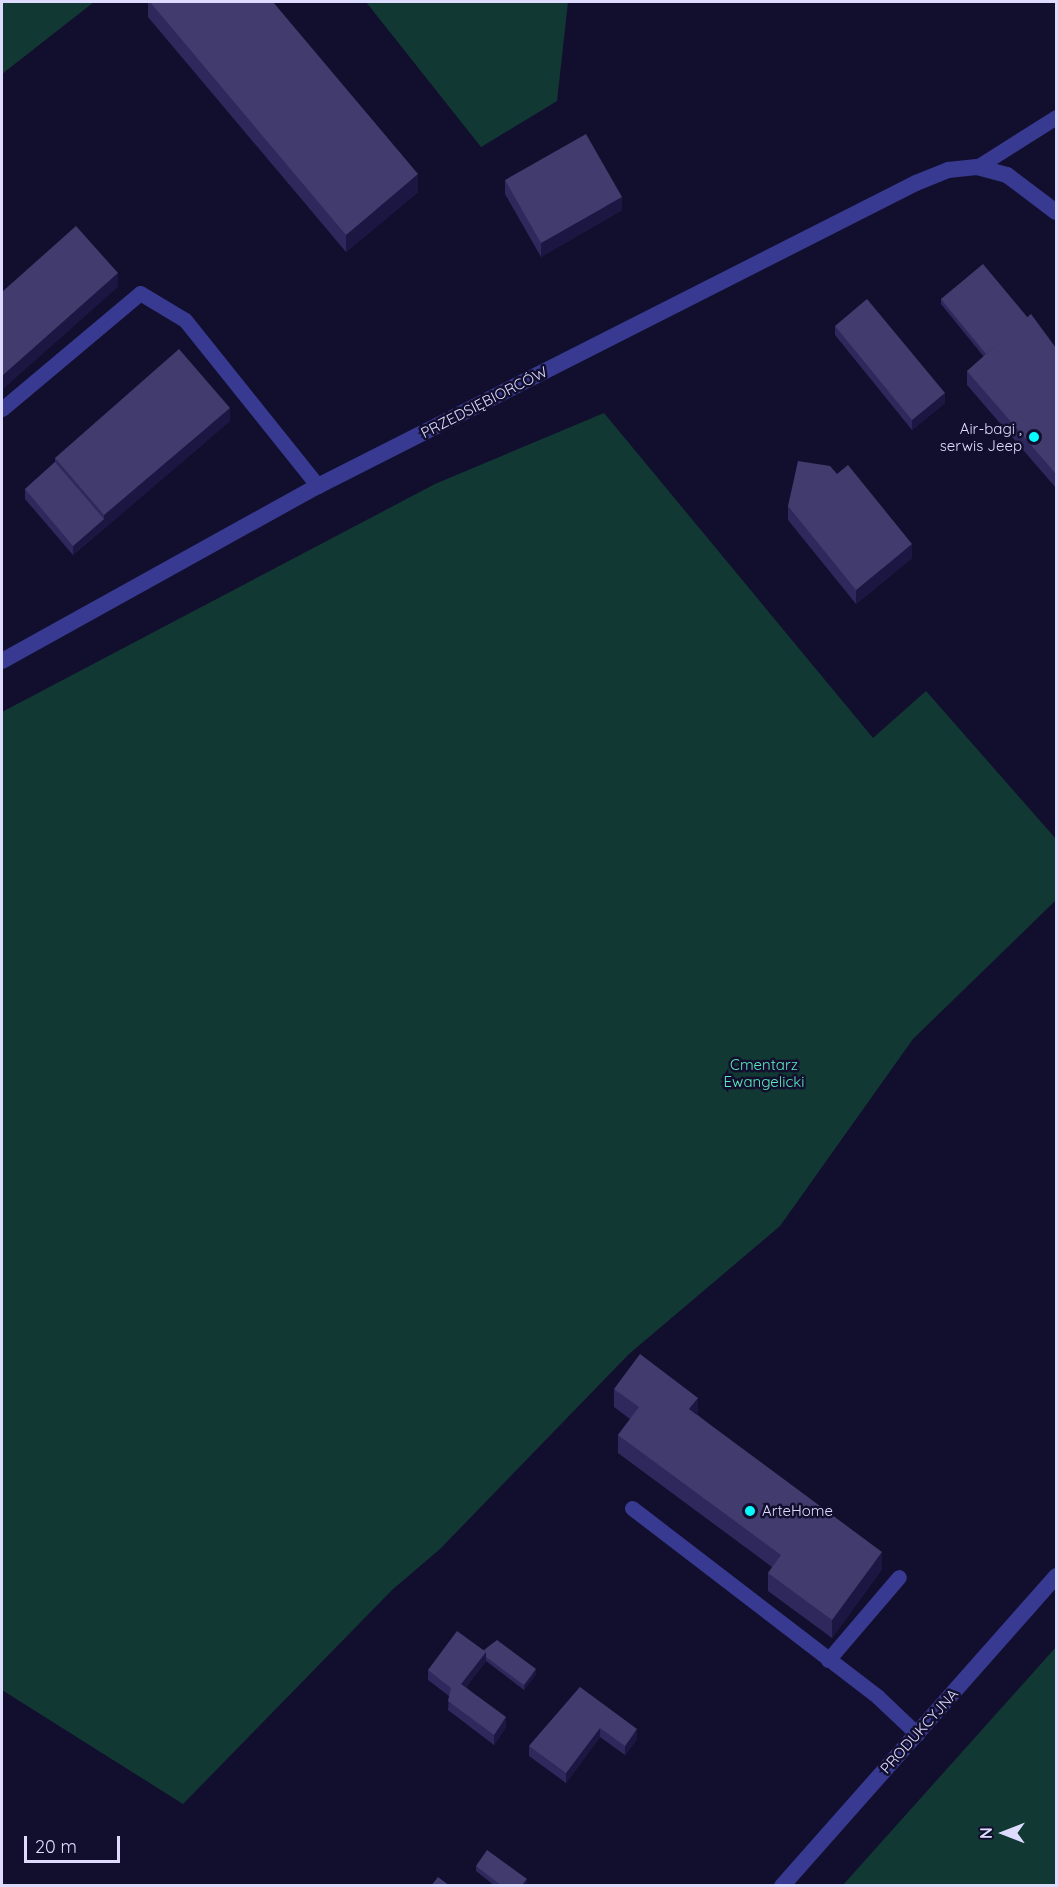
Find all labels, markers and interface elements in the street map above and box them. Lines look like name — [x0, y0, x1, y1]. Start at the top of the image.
street label: PRZEDSIĘBIORCÓW — [418, 362, 550, 442]
place label: Air-bagi , serwis Jeep — [940, 419, 1022, 454]
marker: Air-bagi , serwis Jeep — [1027, 430, 1041, 444]
park label: Cmentarz Ewangelicki — [724, 1055, 804, 1090]
place label: ArteHome — [762, 1502, 833, 1520]
marker: ArteHome — [743, 1504, 757, 1518]
street label: PRODUKCYJNA — [876, 1685, 962, 1777]
north arrow — [974, 1803, 1034, 1863]
scale bar — [27, 1824, 123, 1862]
text: N — [976, 1827, 996, 1839]
text: 20 m — [35, 1835, 77, 1858]

